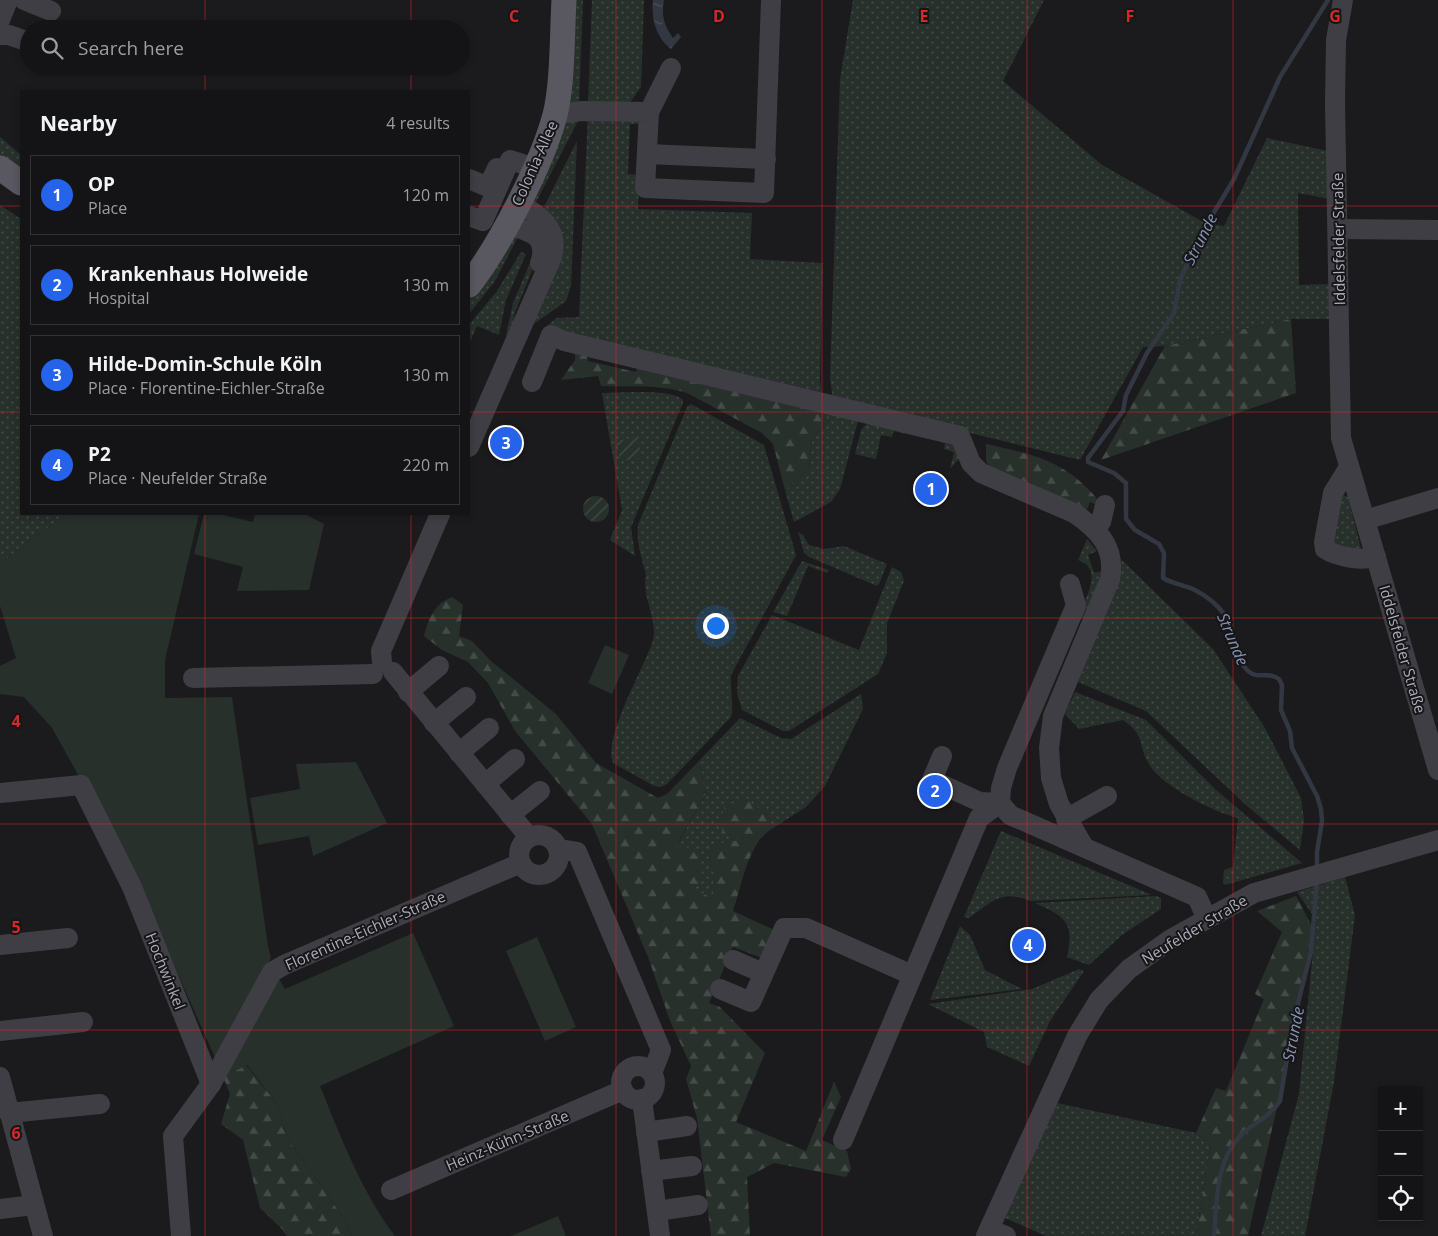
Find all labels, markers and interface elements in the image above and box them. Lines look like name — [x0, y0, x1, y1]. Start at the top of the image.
text: C — [509, 5, 519, 27]
text: D — [713, 5, 725, 27]
text: E — [920, 5, 929, 27]
text: F — [1126, 5, 1134, 27]
text: G — [1329, 5, 1341, 27]
search box — [20, 20, 470, 75]
icon: search — [38, 34, 66, 62]
text: Search here — [78, 35, 184, 61]
text: Nearby — [40, 109, 117, 137]
text: 4 results — [386, 112, 450, 134]
street label: Colonia-Allee — [506, 117, 562, 209]
text: OP — [88, 171, 115, 197]
street label: Iddelsfelder Straße — [1327, 173, 1349, 305]
text: 1 — [52, 184, 62, 206]
text: 120 m — [403, 184, 449, 206]
text: Place — [88, 197, 127, 219]
water label: Strunde — [1178, 209, 1222, 269]
text: Krankenhaus Holweide — [88, 261, 308, 287]
text: 2 — [52, 274, 62, 296]
text: 130 m — [403, 274, 449, 296]
text: Hospital — [88, 287, 150, 309]
text: Hilde-Domin-Schule Köln — [88, 351, 322, 377]
text: 3 — [52, 364, 62, 386]
text: 130 m — [403, 364, 449, 386]
text: Place · Florentine-Eichler-Straße — [88, 377, 325, 399]
pin: 3 — [490, 424, 522, 462]
text: P2 — [88, 441, 111, 467]
text: 4 — [52, 454, 62, 476]
text: 220 m — [403, 454, 449, 476]
text: Place · Neufelder Straße — [88, 467, 267, 489]
pin: 1 — [915, 470, 947, 508]
street label: Iddelsfelder Straße — [1375, 583, 1431, 715]
water label: Strunde — [1212, 609, 1254, 669]
your location — [703, 613, 729, 639]
text: 4 — [11, 710, 21, 732]
pin: 2 — [919, 772, 951, 810]
street label: Florentine-Eichler-Straße — [282, 886, 448, 974]
street label: Neufelder Straße — [1138, 890, 1250, 968]
text: 5 — [11, 916, 21, 938]
pin: 4 — [1012, 926, 1044, 964]
street label: Hochwinkel — [142, 930, 190, 1012]
water label: Strunde — [1277, 1005, 1309, 1063]
map controls — [1378, 1086, 1423, 1221]
button: + — [1378, 1086, 1423, 1131]
street label: Heinz-Kühn-Straße — [442, 1105, 572, 1175]
text: 6 — [11, 1122, 21, 1144]
button: − — [1378, 1131, 1423, 1176]
button: locate — [1378, 1176, 1423, 1221]

